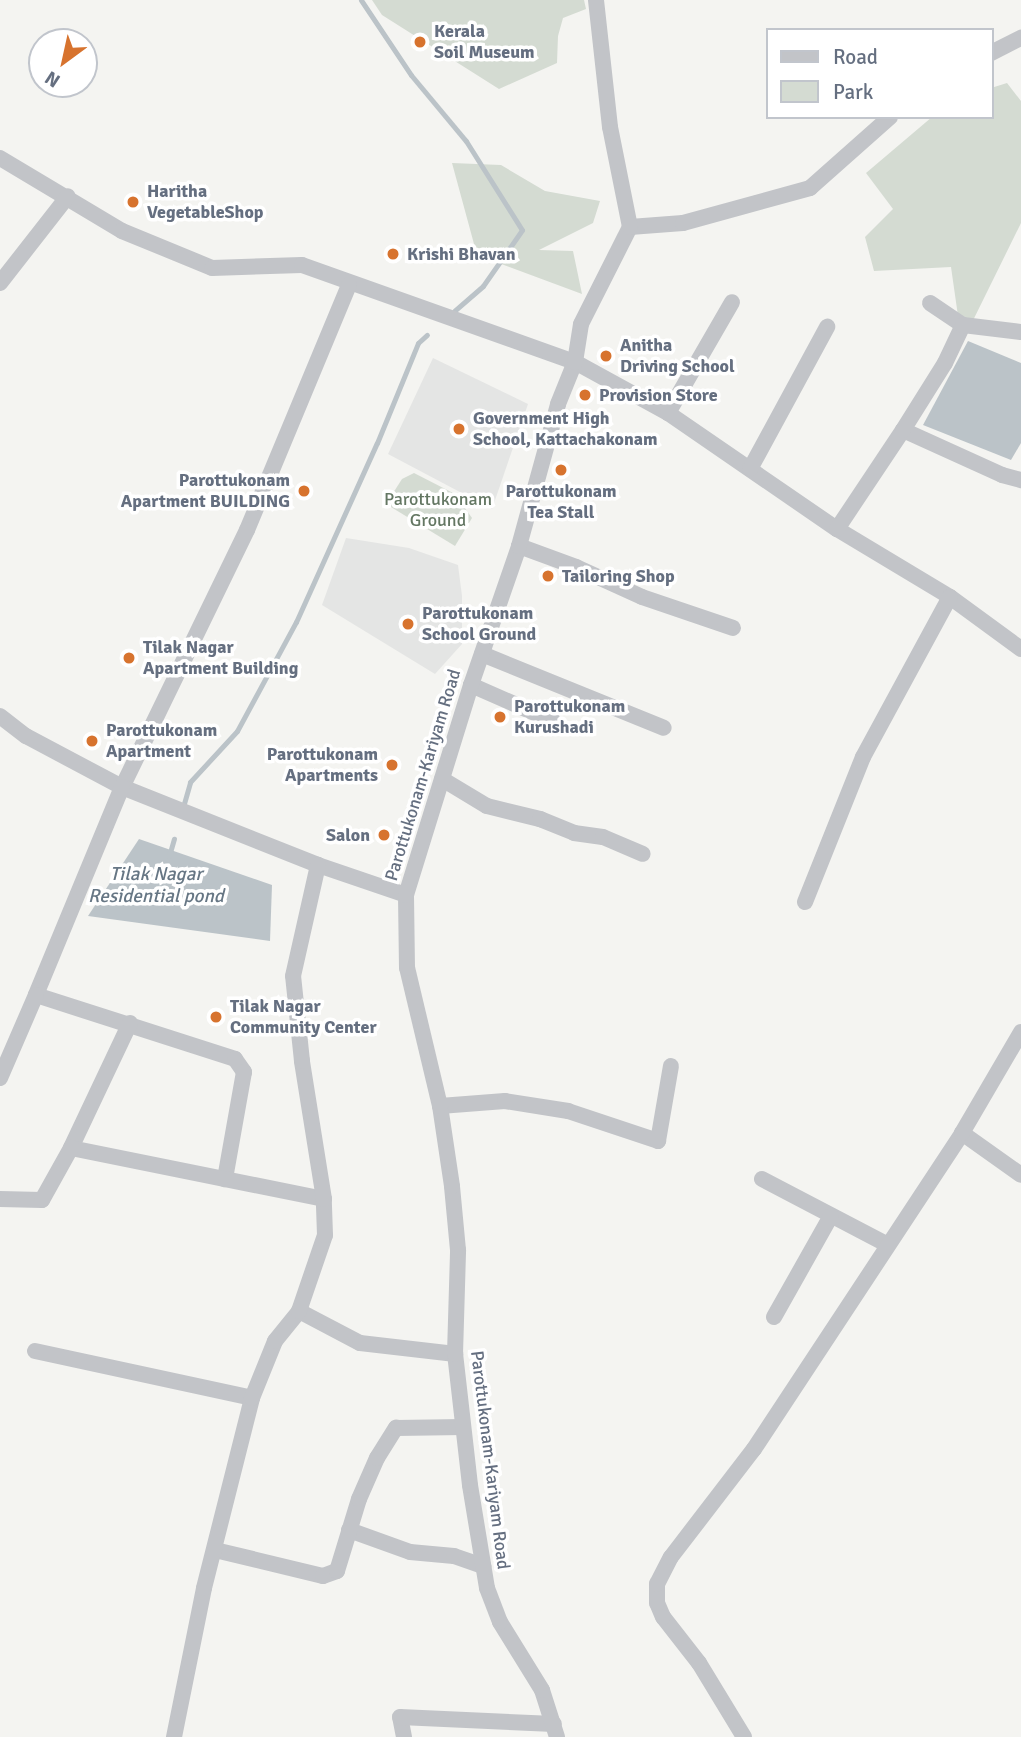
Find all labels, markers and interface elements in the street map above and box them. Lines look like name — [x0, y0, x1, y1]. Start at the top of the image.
place label: Kerala Soil Museum — [434, 21, 535, 64]
north arrow — [28, 28, 98, 98]
legend — [766, 28, 993, 119]
marker: Kerala Soil Museum — [412, 34, 428, 50]
text: Road — [833, 44, 878, 70]
text: N — [41, 65, 65, 93]
text: Park — [833, 79, 873, 105]
place label: Haritha VegetableShop — [147, 181, 263, 224]
marker: Haritha VegetableShop — [125, 194, 141, 210]
place label: Krishi Bhavan — [407, 243, 516, 265]
marker: Krishi Bhavan — [385, 246, 401, 262]
place label: Anitha Driving School — [620, 335, 735, 378]
marker: Anitha Driving School — [598, 348, 614, 364]
place label: Provision Store — [599, 384, 718, 406]
marker: Provision Store — [577, 387, 593, 403]
place label: Government High School, Kattachakonam — [473, 408, 658, 450]
marker: Government High School, Kattachakonam — [451, 421, 467, 437]
marker: Parottukonam Tea Stall — [553, 462, 569, 478]
place label: Parottukonam Apartment BUILDING — [121, 470, 290, 512]
place label: Parottukonam Tea Stall — [505, 481, 617, 524]
marker: Parottukonam Apartment BUILDING — [296, 483, 312, 499]
park label: Parottukonam Ground — [384, 489, 492, 532]
place label: Tailoring Shop — [562, 565, 675, 587]
marker: Tailoring Shop — [540, 568, 556, 584]
place label: Parottukonam School Ground — [422, 603, 536, 646]
marker: Parottukonam School Ground — [400, 616, 416, 632]
place label: Tilak Nagar Apartment Building — [143, 637, 298, 680]
marker: Tilak Nagar Apartment Building — [121, 650, 137, 666]
street label: Parottukonam-Kariyam Road — [380, 667, 466, 883]
place label: Parottukonam Kurushadi — [514, 696, 625, 738]
marker: Parottukonam Kurushadi — [492, 709, 508, 725]
place label: Parottukonam Apartment — [106, 720, 217, 762]
marker: Parottukonam Apartment — [84, 733, 100, 749]
place label: Parottukonam Apartments — [267, 744, 378, 786]
marker: Parottukonam Apartments — [384, 757, 400, 773]
place label: Salon — [326, 824, 370, 846]
marker: Salon — [376, 827, 392, 843]
water label: Tilak Nagar Residential pond — [88, 864, 224, 908]
place label: Tilak Nagar Community Center — [230, 996, 377, 1038]
marker: Tilak Nagar Community Center — [208, 1009, 224, 1025]
street label: Parottukonam-Kariyam Road — [466, 1349, 514, 1571]

